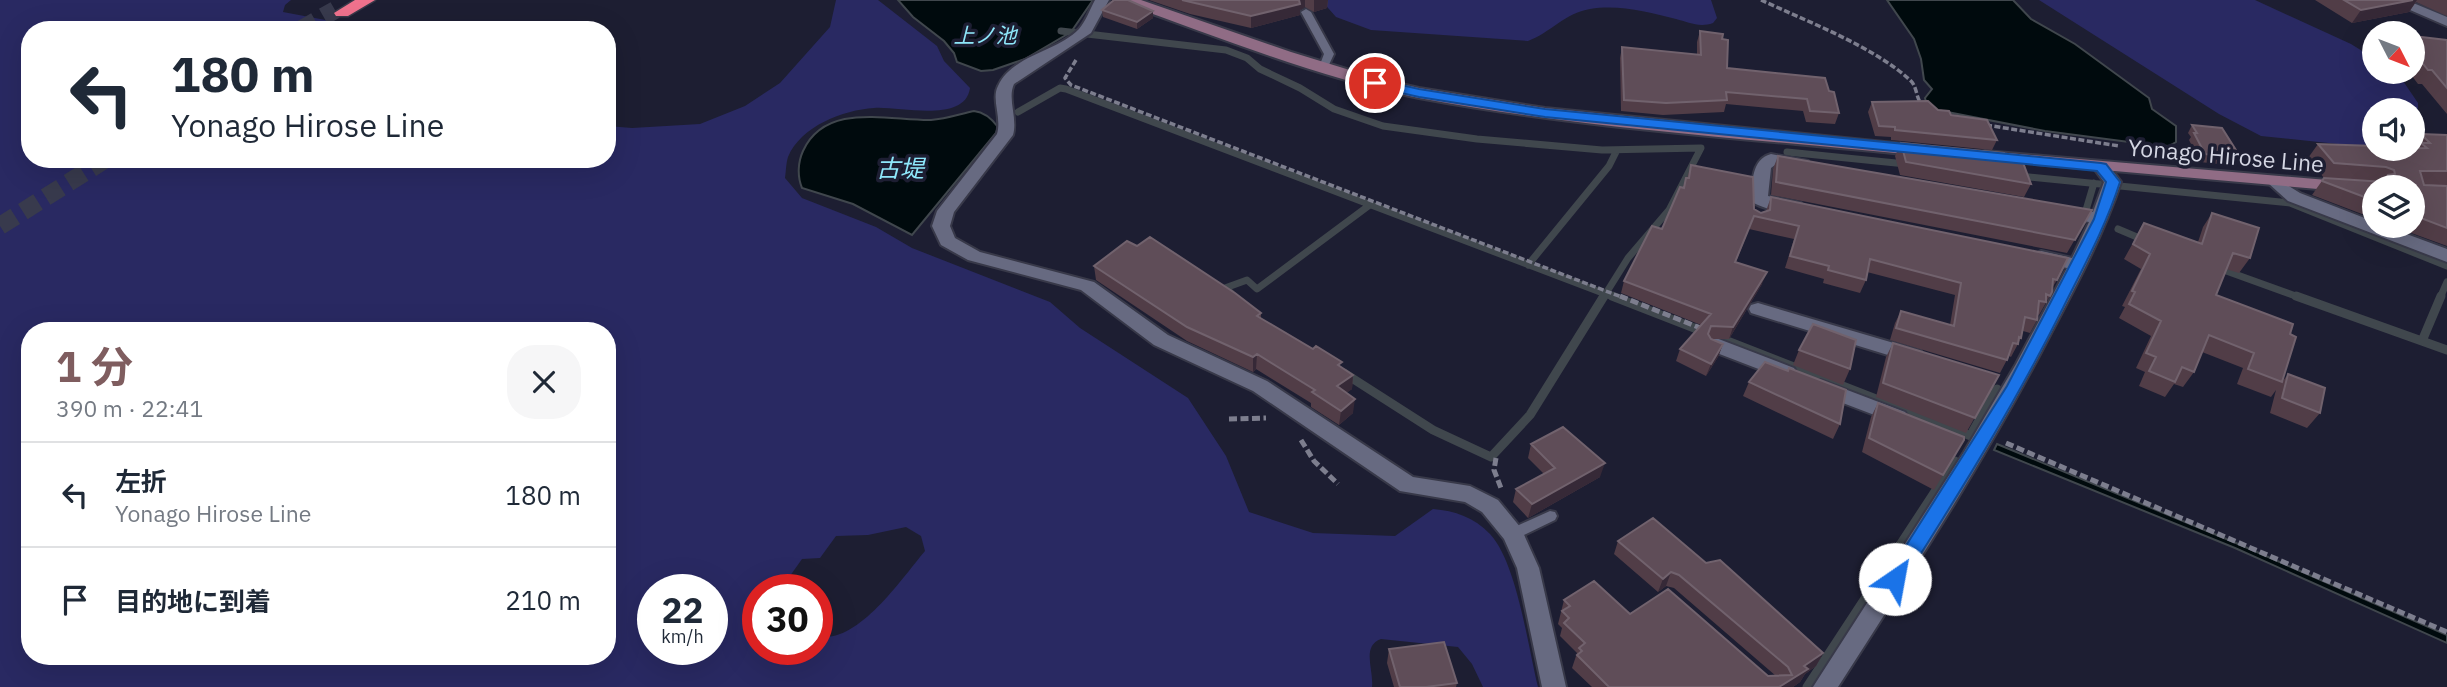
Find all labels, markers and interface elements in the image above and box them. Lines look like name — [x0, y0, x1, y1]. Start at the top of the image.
water label: 上ノ池 — [954, 21, 1018, 49]
north arrow — [2362, 21, 2426, 84]
map controls — [2362, 21, 2425, 238]
text: 180 m — [171, 42, 315, 105]
icon: left — [56, 49, 147, 140]
pin — [1345, 53, 1405, 113]
icon: arrive — [1356, 64, 1394, 102]
button: sound — [2362, 98, 2425, 161]
text: Yonago Hirose Line — [171, 104, 444, 146]
street label: Yonago Hirose Line — [2127, 131, 2325, 179]
water label: 古堤 — [876, 152, 927, 184]
button: layers — [2362, 175, 2425, 238]
text: 1 分 — [56, 339, 133, 394]
button: close — [507, 345, 581, 419]
text: 390 m · 22:41 — [56, 393, 203, 423]
text: 左折 — [115, 464, 167, 498]
icon: left — [56, 476, 94, 514]
text: 180 m — [505, 478, 581, 512]
text: Yonago Hirose Line — [115, 498, 311, 528]
position arrow — [1858, 542, 1932, 616]
speed limit sign: 30 — [742, 574, 833, 665]
icon: arrive — [56, 581, 94, 619]
text: 210 m — [505, 583, 581, 617]
text: 目的地に到着 — [115, 584, 271, 618]
text: 22 — [661, 587, 704, 633]
text: km/h — [661, 625, 704, 648]

